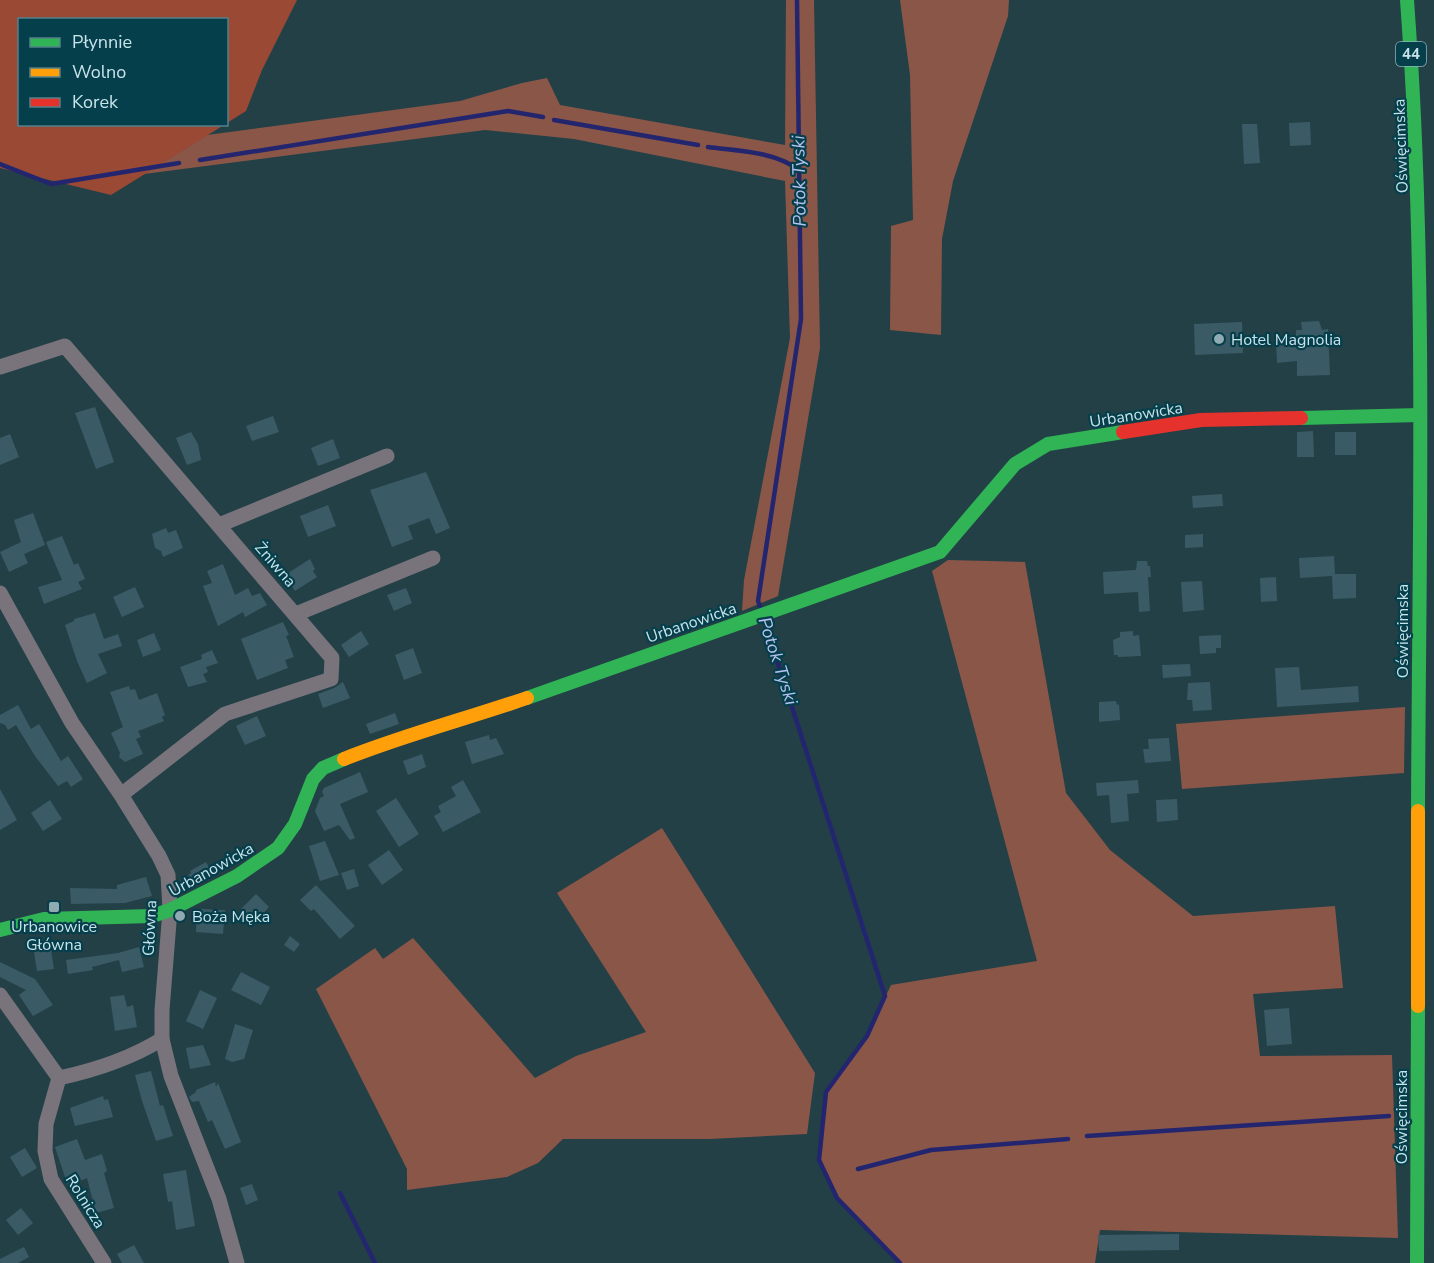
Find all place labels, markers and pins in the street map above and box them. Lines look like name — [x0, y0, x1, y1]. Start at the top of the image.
place label: Hotel Magnolia — [1231, 329, 1341, 351]
marker: Hotel Magnolia — [1212, 332, 1226, 346]
marker: Urbanowice Główna — [47, 900, 61, 914]
place label: Boża Męka — [192, 906, 270, 928]
marker: Boża Męka — [173, 909, 187, 923]
place label: Urbanowice Główna — [11, 916, 97, 956]

